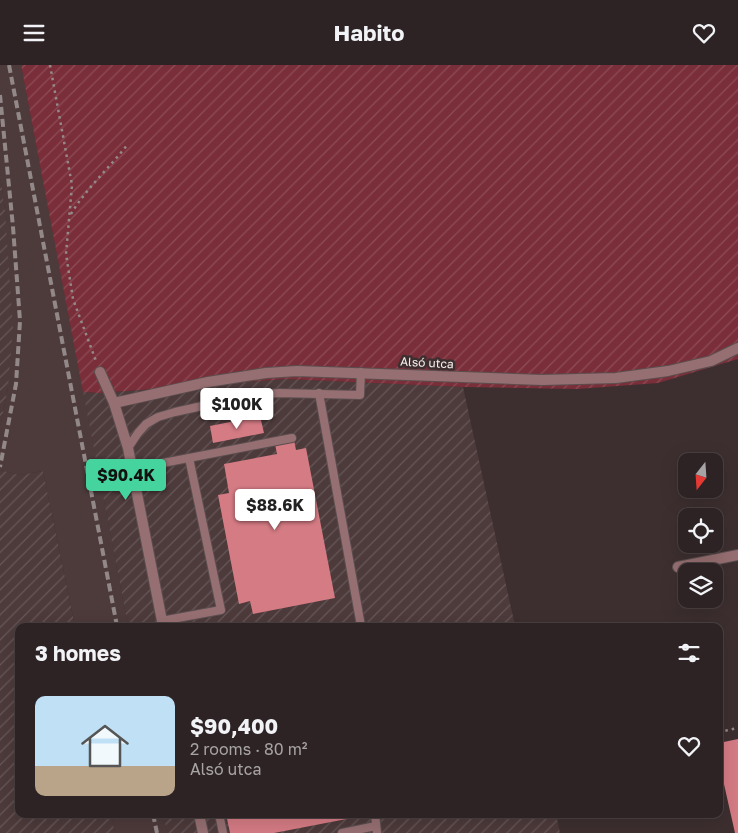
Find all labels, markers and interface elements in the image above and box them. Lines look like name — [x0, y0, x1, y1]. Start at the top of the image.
icon: menu — [20, 19, 48, 47]
text: Habito — [333, 19, 405, 46]
icon: heart — [690, 19, 718, 47]
street label: Alsó utca — [400, 354, 454, 371]
pin: $100K — [202, 387, 272, 430]
text: $100K — [211, 394, 263, 414]
north arrow — [678, 453, 722, 497]
map controls — [678, 453, 723, 608]
pin: $90.4K — [85, 459, 167, 501]
text: $90.4K — [97, 465, 155, 485]
pin: $88.6K — [234, 489, 316, 531]
text: $88.6K — [246, 495, 304, 515]
button: locate — [678, 508, 723, 553]
button: layers — [678, 563, 723, 608]
icon: filters — [675, 639, 703, 667]
text: 3 homes — [35, 640, 121, 666]
text: $90,400 — [190, 713, 278, 739]
icon: home — [75, 716, 135, 776]
icon: heart — [675, 732, 703, 760]
text: 2 rooms · 80 m² — [190, 739, 308, 759]
text: Alsó utca — [190, 759, 261, 779]

